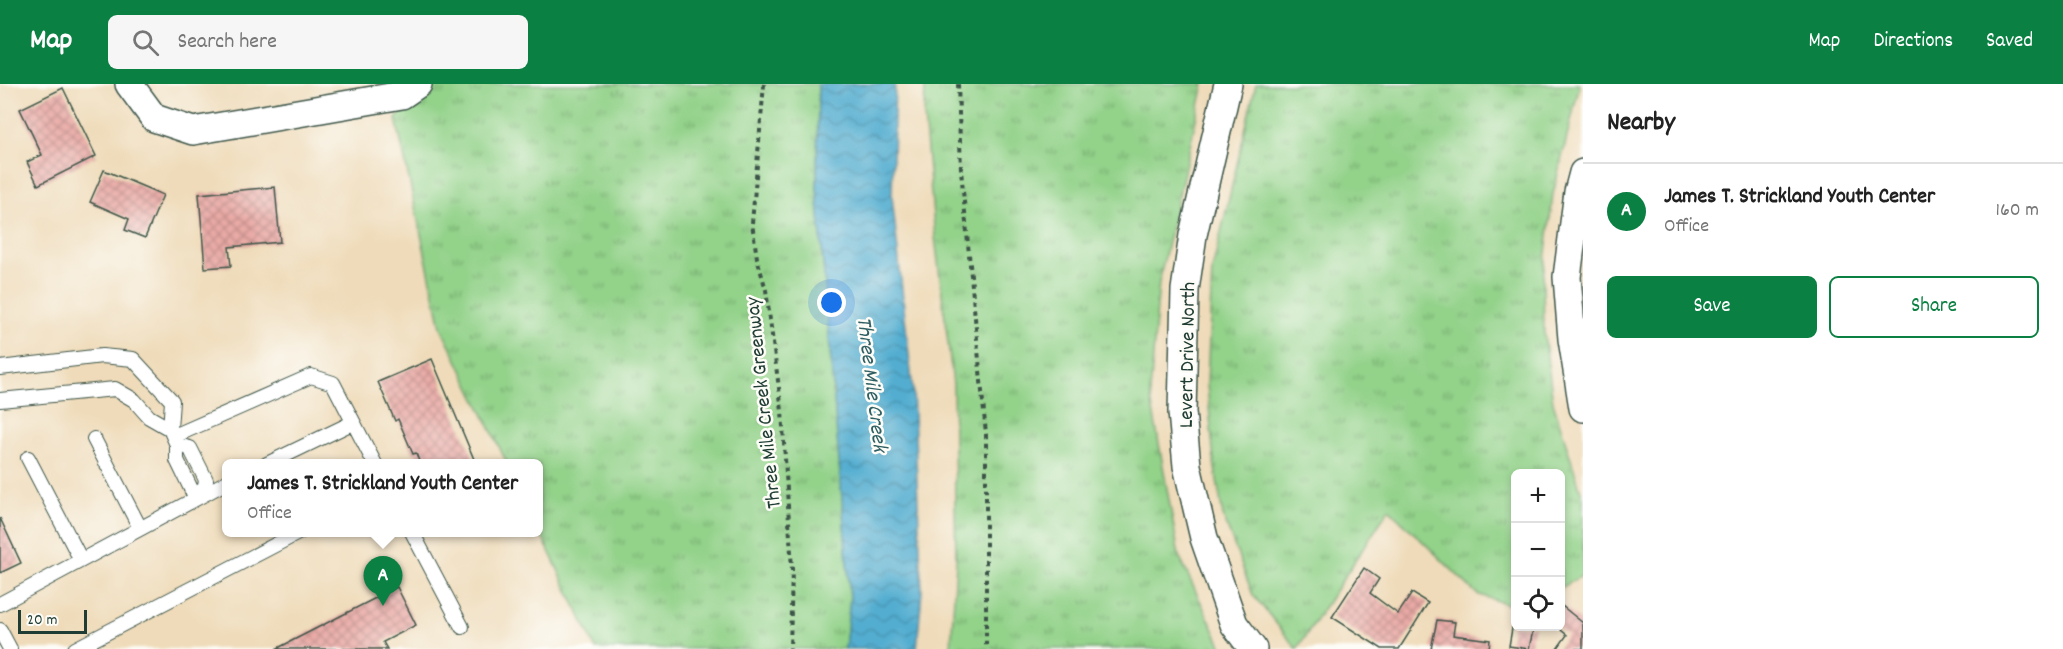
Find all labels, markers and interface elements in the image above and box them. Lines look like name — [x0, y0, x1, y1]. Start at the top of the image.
search box — [108, 15, 528, 69]
text: Map — [30, 22, 72, 62]
icon: search — [129, 26, 162, 59]
text: Search here — [177, 27, 277, 58]
text: Map — [1809, 27, 1840, 57]
text: Directions — [1873, 27, 1953, 57]
text: Saved — [1986, 27, 2033, 57]
text: Nearby — [1607, 105, 1675, 142]
text: James T. Strickland Youth Center — [1664, 182, 1935, 213]
text: A — [1621, 197, 1632, 225]
text: 160 m — [1996, 197, 2039, 225]
text: Office — [1664, 213, 1709, 241]
button: Save — [1607, 276, 1817, 338]
button: Share — [1829, 276, 2039, 338]
street label: Levert Drive North — [1173, 282, 1205, 428]
your location — [817, 288, 846, 317]
street label: Three Mile Creek Greenway — [739, 295, 791, 510]
water label: Three Mile Creek — [847, 315, 894, 456]
popup — [222, 459, 543, 537]
text: James T. Strickland Youth Center — [247, 469, 518, 500]
map controls — [1511, 469, 1565, 631]
button: + — [1511, 469, 1565, 523]
text: Office — [247, 500, 292, 528]
button: − — [1511, 523, 1565, 577]
pin: A — [364, 556, 403, 606]
button: locate — [1511, 577, 1565, 631]
scale bar — [18, 607, 87, 634]
text: 20 m — [27, 609, 57, 632]

